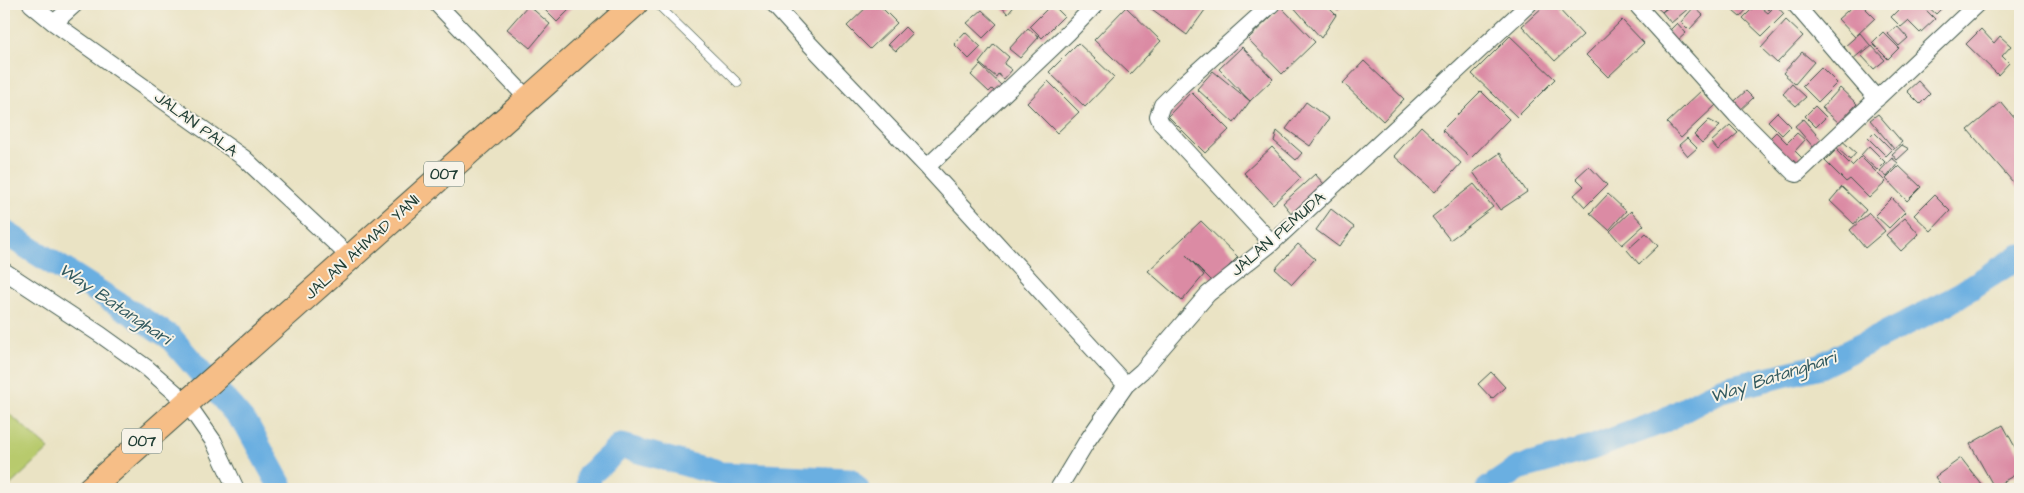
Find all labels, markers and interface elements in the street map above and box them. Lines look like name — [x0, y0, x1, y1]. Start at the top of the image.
street label: JALAN PALA — [150, 86, 242, 162]
road number: 007 — [424, 162, 464, 186]
street label: JALAN PEMUDA — [1226, 187, 1330, 281]
street label: JALAN AHMAD YANI — [300, 189, 424, 305]
water label: Way Batanghari — [53, 257, 178, 353]
water label: Way Batanghari — [1707, 344, 1841, 410]
road number: 007 — [122, 428, 162, 454]

